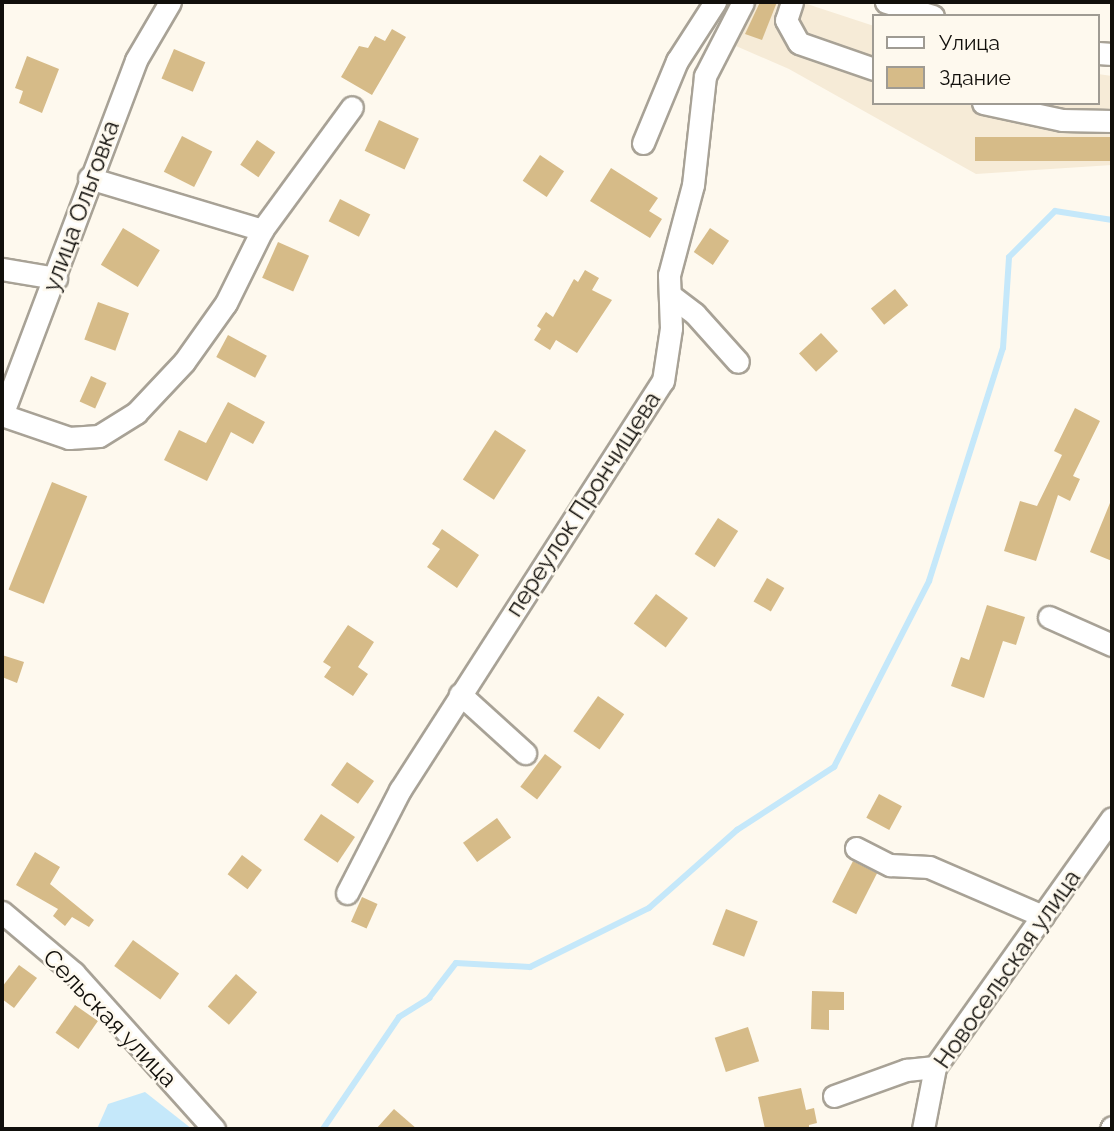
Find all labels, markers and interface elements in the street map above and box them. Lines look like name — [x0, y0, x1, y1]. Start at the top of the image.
legend — [872, 14, 1100, 105]
text: Улица — [939, 30, 1000, 55]
text: Здание — [939, 65, 1011, 90]
street label: улица Ольговка — [37, 117, 125, 295]
street label: переулок Прончищева — [499, 386, 667, 622]
street label: Новосельская улица — [927, 864, 1087, 1074]
street label: Сельская улица — [37, 943, 183, 1093]

